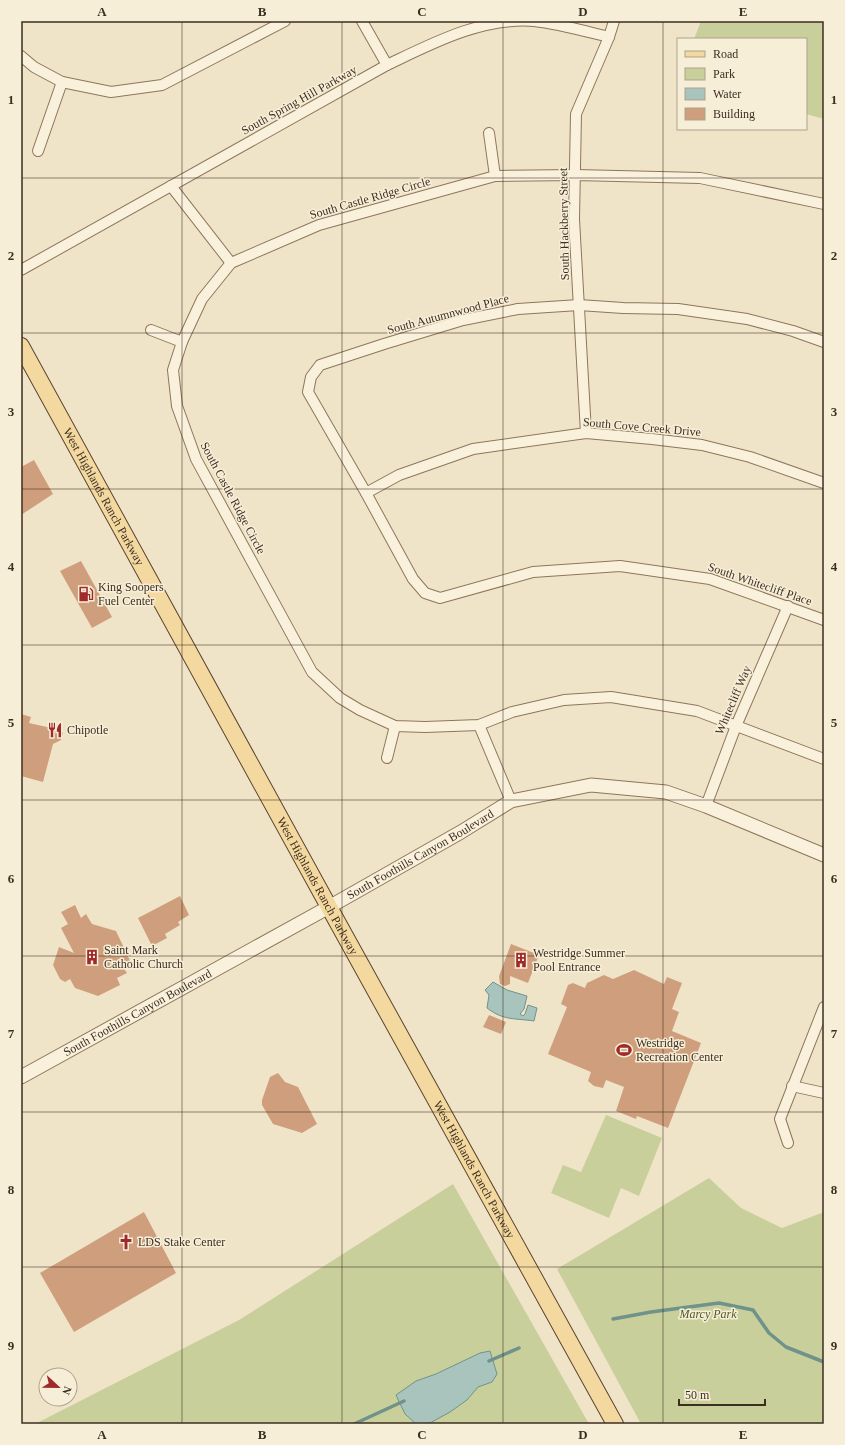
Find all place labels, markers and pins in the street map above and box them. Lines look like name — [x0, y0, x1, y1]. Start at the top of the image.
place label: King Soopers Fuel Center — [98, 580, 164, 608]
fuel station icon: King Soopers Fuel Center — [77, 585, 95, 603]
restaurant icon: Chipotle — [46, 721, 64, 739]
place label: Chipotle — [67, 723, 108, 737]
place label: Saint Mark Catholic Church — [104, 943, 183, 971]
place label: Westridge Summer Pool Entrance — [533, 946, 625, 974]
building icon: Saint Mark Catholic Church — [83, 948, 101, 966]
building icon: Westridge Summer Pool Entrance — [512, 951, 530, 969]
place label: Westridge Recreation Center — [636, 1036, 723, 1064]
sports icon: Westridge Recreation Center — [615, 1041, 633, 1059]
church icon: LDS Stake Center — [117, 1233, 135, 1251]
place label: LDS Stake Center — [138, 1235, 225, 1249]

